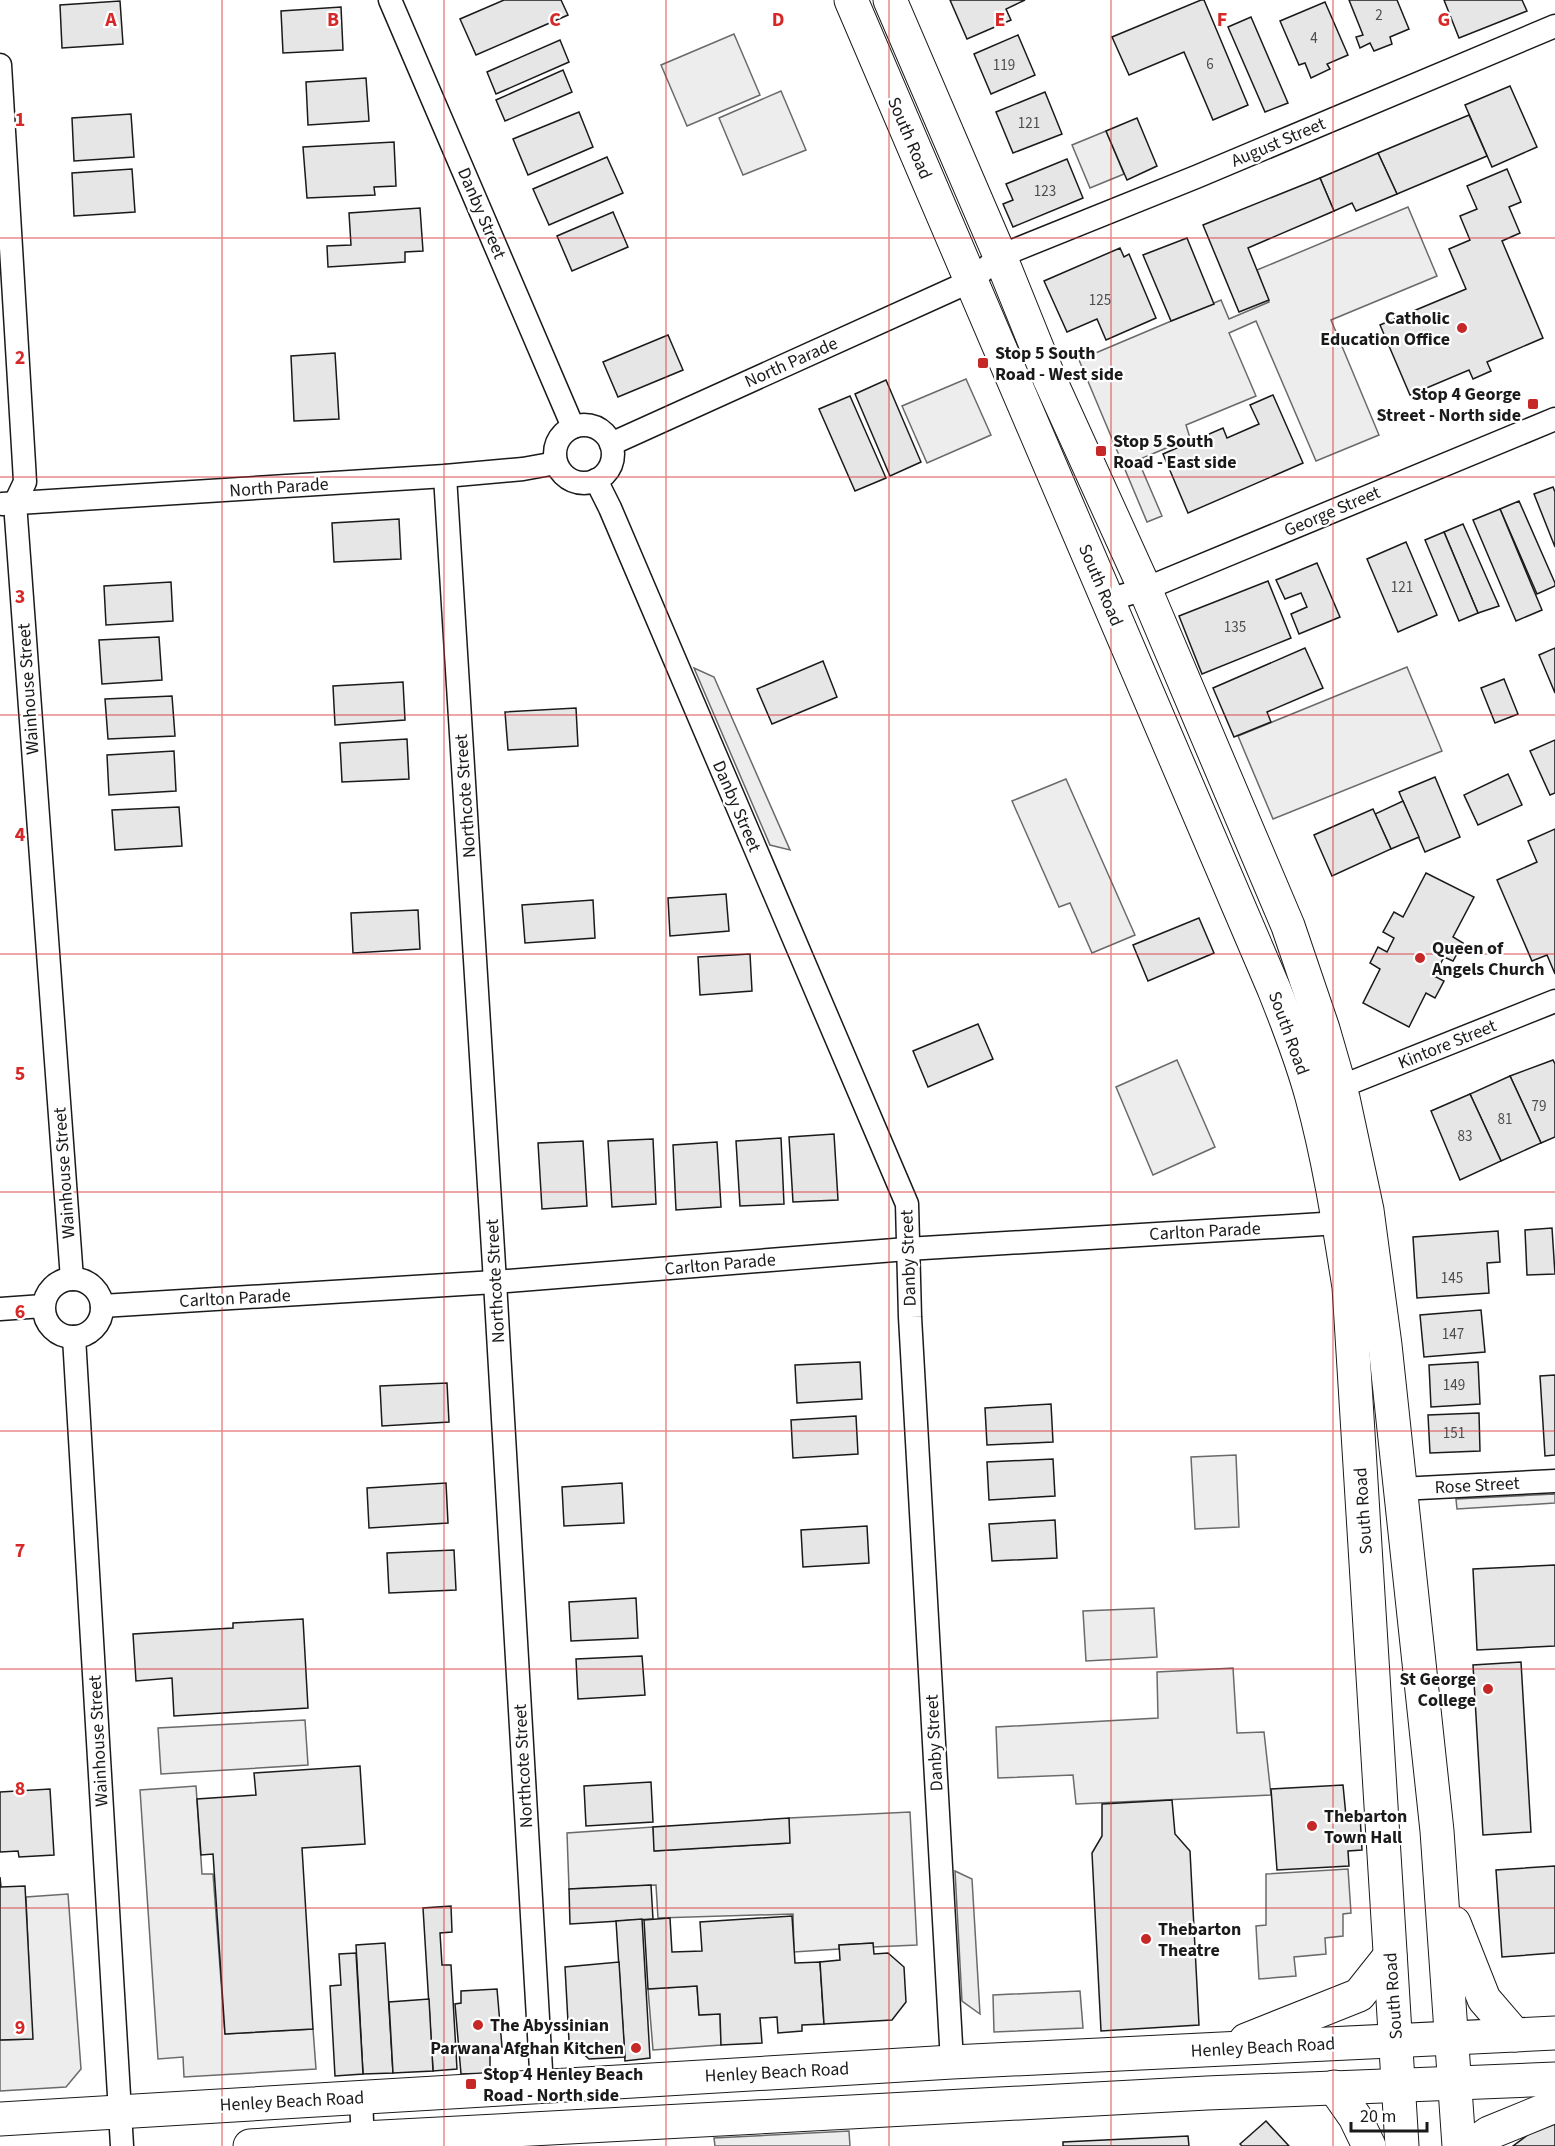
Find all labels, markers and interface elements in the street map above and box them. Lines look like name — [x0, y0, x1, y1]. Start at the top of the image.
house number: 2 — [1375, 5, 1383, 26]
text: A — [104, 6, 117, 34]
text: B — [327, 6, 339, 34]
text: C — [549, 6, 561, 34]
text: D — [772, 6, 784, 34]
text: E — [995, 6, 1005, 34]
text: F — [1217, 6, 1227, 34]
text: G — [1438, 6, 1450, 34]
house number: 4 — [1310, 28, 1318, 49]
house number: 6 — [1206, 54, 1214, 75]
house number: 119 — [993, 55, 1015, 76]
street label: South Road — [881, 93, 938, 183]
text: 1 — [15, 106, 25, 134]
street label: August Street — [1227, 111, 1329, 174]
house number: 121 — [1018, 113, 1040, 134]
street label: Danby Street — [451, 164, 512, 263]
house number: 123 — [1034, 181, 1056, 202]
house number: 125 — [1089, 290, 1111, 311]
place label: Catholic Education Office — [1320, 306, 1451, 352]
marker: Catholic Education Office — [1455, 321, 1469, 335]
street label: North Parade — [741, 331, 842, 394]
place label: Stop 5 South Road - West side — [995, 341, 1123, 387]
text: 2 — [15, 344, 25, 372]
marker: Stop 5 South Road - West side — [976, 356, 990, 370]
place label: Stop 4 George Street - North side — [1377, 382, 1521, 428]
marker: Stop 4 George Street - North side — [1526, 397, 1540, 411]
place label: Stop 5 South Road - East side — [1113, 429, 1237, 475]
marker: Stop 5 South Road - East side — [1094, 444, 1108, 458]
street label: North Parade — [229, 472, 330, 503]
street label: George Street — [1280, 480, 1384, 543]
street label: South Road — [1072, 540, 1129, 630]
house number: 121 — [1391, 577, 1413, 598]
text: 3 — [15, 583, 25, 611]
house number: 135 — [1224, 617, 1246, 638]
street label: Wainhouse Street — [11, 622, 46, 756]
street label: Northcote Street — [449, 733, 482, 859]
street label: Danby Street — [706, 757, 767, 856]
text: 4 — [15, 821, 26, 849]
place label: Queen of Angels Church — [1431, 936, 1545, 982]
marker: Queen of Angels Church — [1413, 951, 1427, 965]
street label: South Road — [1262, 988, 1315, 1078]
street label: Kintore Street — [1394, 1013, 1500, 1076]
text: 5 — [15, 1060, 25, 1088]
house number: 79 — [1532, 1096, 1546, 1117]
street label: Wainhouse Street — [47, 1106, 82, 1240]
house number: 81 — [1498, 1109, 1512, 1130]
house number: 83 — [1458, 1126, 1472, 1147]
street label: Danby Street — [894, 1209, 923, 1307]
street label: Carlton Parade — [1149, 1216, 1261, 1247]
street label: Northcote Street — [480, 1218, 511, 1344]
street label: Carlton Parade — [663, 1247, 777, 1282]
house number: 145 — [1441, 1268, 1463, 1289]
street label: Carlton Parade — [179, 1283, 291, 1314]
text: 6 — [15, 1298, 25, 1326]
house number: 147 — [1442, 1324, 1464, 1345]
house number: 149 — [1443, 1375, 1465, 1396]
house number: 151 — [1443, 1423, 1465, 1444]
street label: South Road — [1348, 1467, 1379, 1555]
street label: Rose Street — [1434, 1471, 1520, 1500]
text: 7 — [15, 1537, 25, 1565]
place label: St George College — [1400, 1667, 1476, 1713]
street label: Wainhouse Street — [83, 1675, 114, 1807]
marker: St George College — [1481, 1682, 1495, 1696]
street label: Danby Street — [919, 1694, 950, 1792]
street label: Northcote Street — [508, 1703, 539, 1829]
text: 8 — [15, 1775, 25, 1803]
place label: Thebarton Town Hall — [1324, 1804, 1407, 1850]
marker: Thebarton Town Hall — [1305, 1819, 1319, 1833]
place label: Thebarton Theatre — [1158, 1917, 1241, 1963]
marker: Thebarton Theatre — [1139, 1932, 1153, 1946]
street label: South Road — [1378, 1952, 1409, 2040]
place label: The Abyssinian — [490, 2013, 609, 2038]
text: 9 — [15, 2014, 25, 2042]
marker: The Abyssinian — [471, 2018, 485, 2032]
street label: Henley Beach Road — [1190, 2031, 1336, 2064]
place label: Parwana Afghan Kitchen — [430, 2036, 624, 2061]
marker: Parwana Afghan Kitchen — [629, 2041, 643, 2055]
street label: Henley Beach Road — [704, 2056, 850, 2089]
place label: Stop 4 Henley Beach Road - North side — [483, 2062, 643, 2108]
marker: Stop 4 Henley Beach Road - North side — [464, 2077, 478, 2091]
street label: Henley Beach Road — [219, 2085, 365, 2118]
scale bar — [1351, 2095, 1428, 2133]
text: 20 m — [1360, 2104, 1396, 2129]

